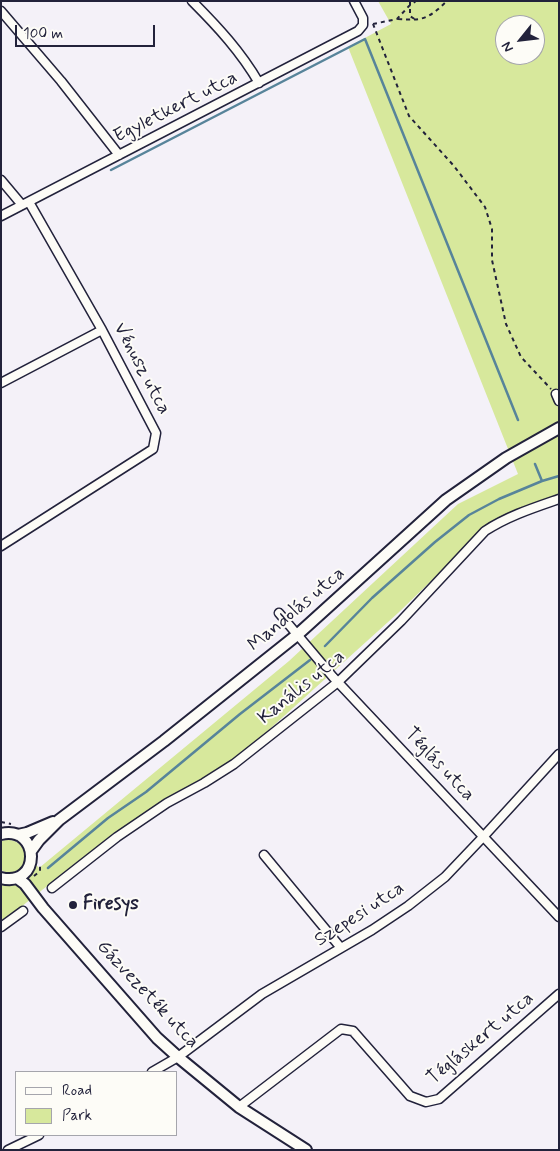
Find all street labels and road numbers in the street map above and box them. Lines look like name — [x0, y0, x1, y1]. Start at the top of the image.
street label: Egyletkert utca — [110, 67, 242, 149]
street label: Vénusz utca — [107, 319, 175, 419]
street label: Mandolás utca — [244, 563, 350, 657]
street label: Kanális utca — [254, 646, 350, 730]
street label: Téglás utca — [399, 723, 479, 807]
street label: Szepesi utca — [311, 878, 409, 952]
street label: Gázvezeték utca — [91, 936, 203, 1054]
street label: Tégláskert utca — [423, 988, 539, 1090]

